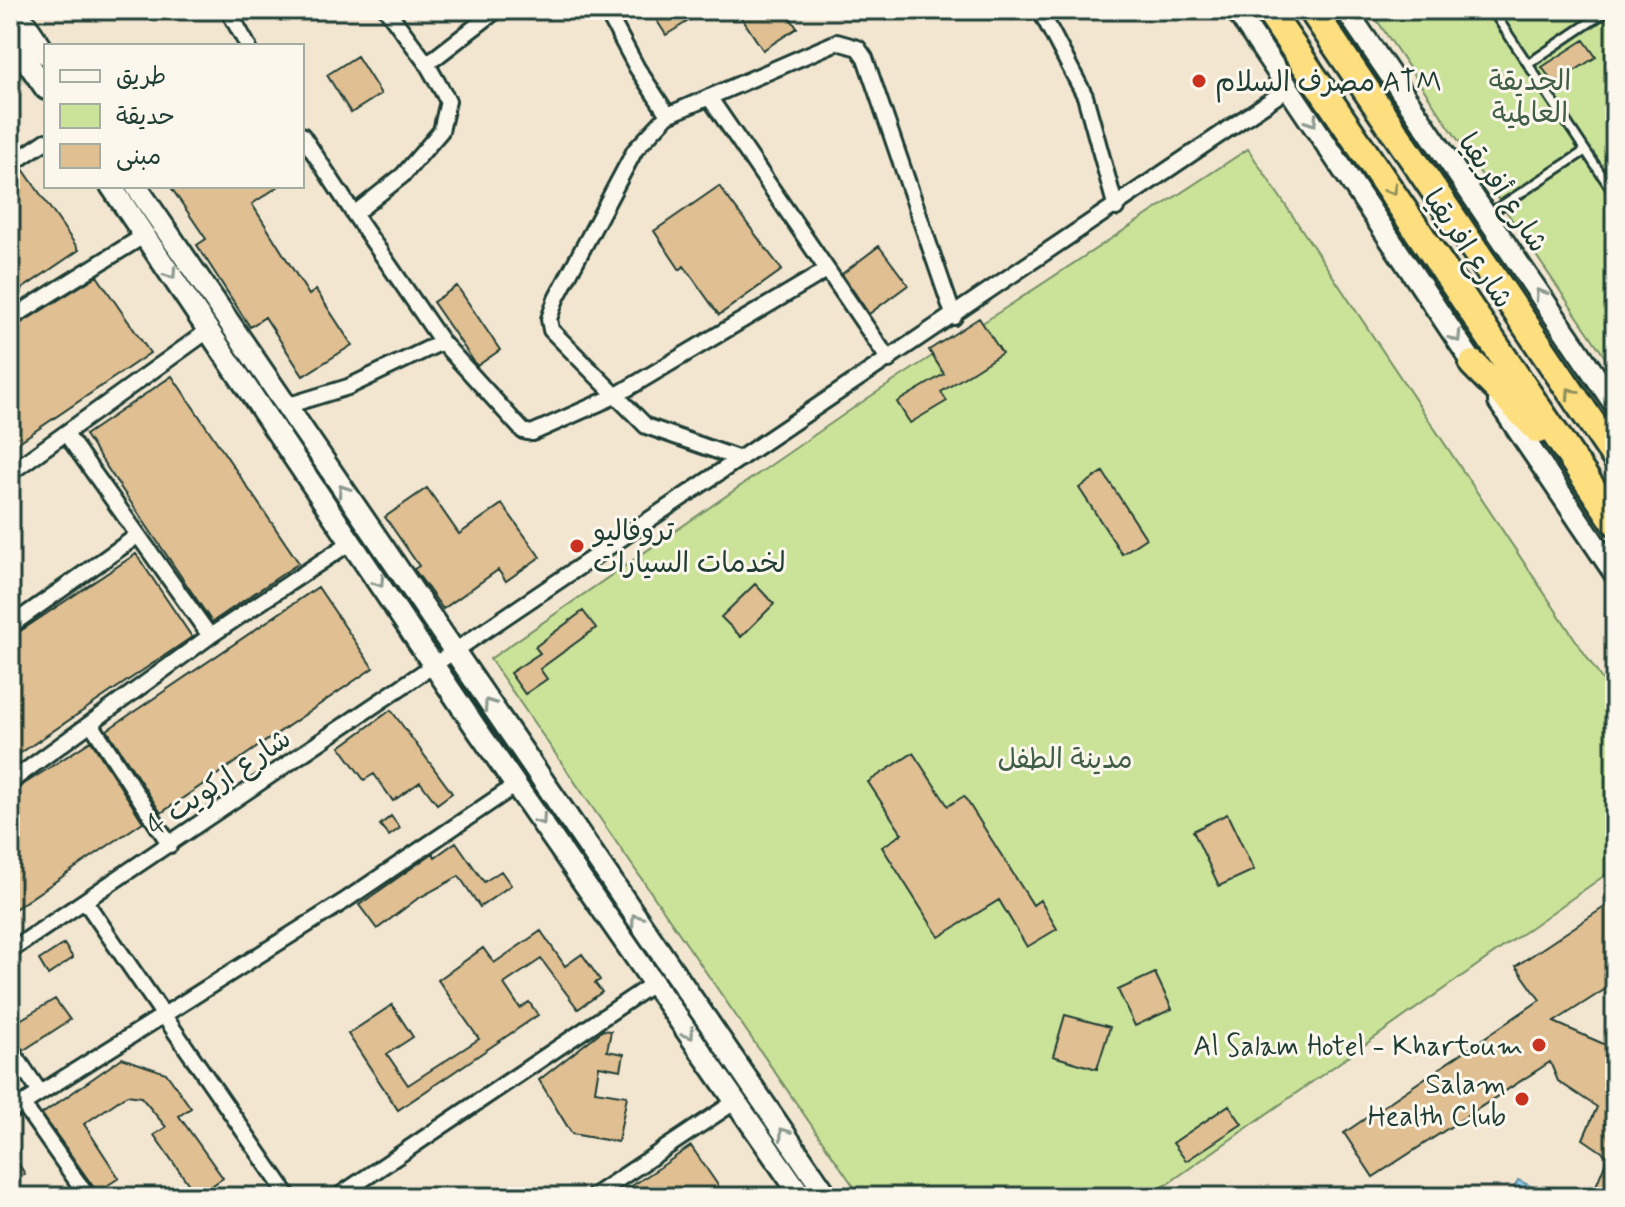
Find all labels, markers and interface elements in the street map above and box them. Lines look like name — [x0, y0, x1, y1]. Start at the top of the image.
legend — [44, 44, 304, 188]
text: طريق — [116, 62, 166, 93]
park label: الحديقة العالمية — [1489, 64, 1571, 133]
place label: مصرف السلام ATM — [1215, 65, 1442, 103]
marker: مصرف السلام ATM — [1190, 72, 1208, 90]
text: حديقة — [116, 102, 175, 133]
one-way arrow — [1302, 112, 1317, 126]
street label: شارع أفريقيا — [1448, 126, 1555, 260]
text: مبنى — [116, 142, 161, 173]
one-way arrow — [1382, 181, 1397, 195]
street label: شارع افريقيا — [1413, 182, 1520, 316]
one-way arrow — [161, 265, 176, 279]
one-way arrow — [1535, 288, 1550, 303]
one-way arrow — [1446, 328, 1461, 343]
one-way arrow — [1566, 387, 1581, 401]
one-way arrow — [337, 484, 352, 498]
place label: تروفاليو لخدمات السيارات — [591, 514, 786, 583]
marker: تروفاليو لخدمات السيارات — [568, 537, 586, 555]
one-way arrow — [369, 574, 384, 588]
one-way arrow — [484, 699, 499, 713]
street label: شارع اركويت 4 — [140, 721, 299, 845]
park label: مدينة الطفل — [997, 742, 1133, 779]
one-way arrow — [531, 812, 546, 826]
one-way arrow — [631, 913, 646, 927]
one-way arrow — [679, 1025, 694, 1039]
place label: Al Salam Hotel - Khartoum — [1193, 1029, 1523, 1066]
marker: Al Salam Hotel - Khartoum — [1530, 1036, 1548, 1054]
place label: Salam Health Club — [1368, 1067, 1506, 1136]
marker: Salam Health Club — [1513, 1090, 1531, 1108]
one-way arrow — [779, 1127, 794, 1141]

